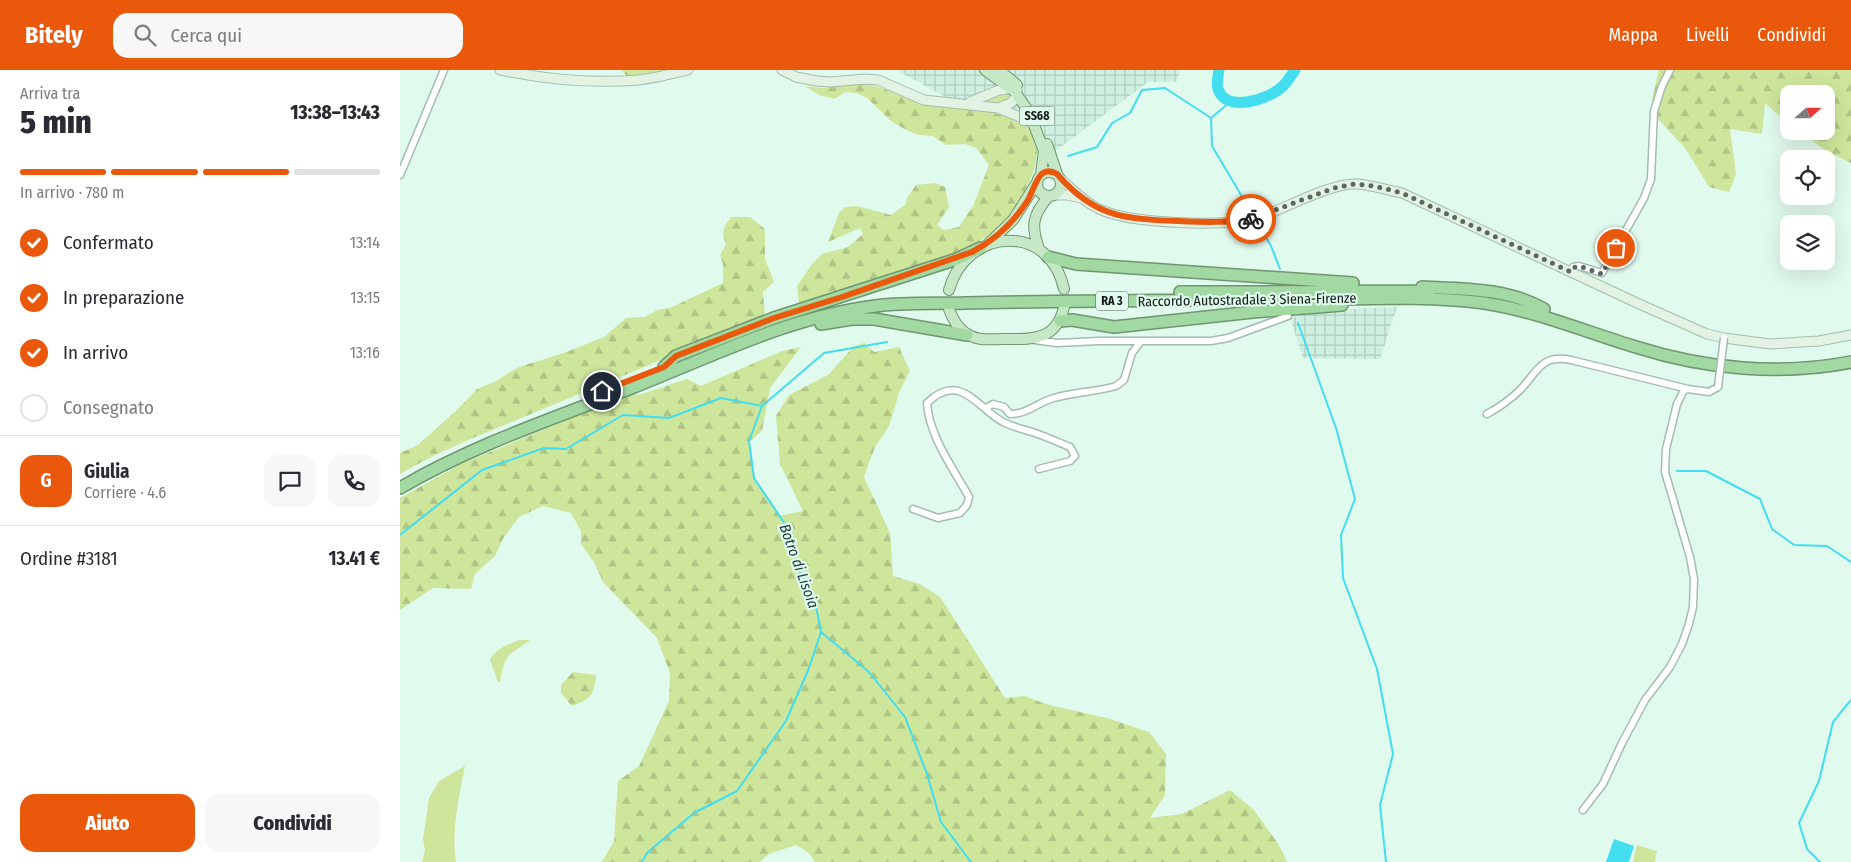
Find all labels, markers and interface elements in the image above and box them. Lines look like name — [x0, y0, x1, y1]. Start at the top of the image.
search box — [113, 13, 463, 58]
text: Bitely — [25, 21, 83, 49]
icon: search — [131, 21, 159, 49]
text: Cerca qui — [171, 24, 242, 47]
text: Mappa — [1609, 24, 1658, 46]
text: Livelli — [1686, 24, 1729, 46]
text: Condividi — [1757, 24, 1826, 46]
text: Arriva tra — [20, 84, 80, 103]
north arrow — [1780, 85, 1835, 140]
map controls — [1780, 85, 1835, 270]
text: 13:38–13:43 — [290, 101, 380, 124]
text: 5 min — [20, 103, 92, 141]
road number: SS68 — [1020, 106, 1054, 126]
button: locate — [1780, 150, 1835, 205]
text: In arrivo · 780 m — [20, 183, 124, 202]
courier — [1226, 194, 1276, 244]
icon: bike — [1237, 205, 1265, 233]
button: layers — [1780, 215, 1835, 270]
pin — [1595, 227, 1637, 269]
icon: check — [20, 229, 48, 257]
text: Confermato — [63, 231, 154, 254]
text: 13:14 — [350, 233, 380, 252]
icon: bag — [1602, 234, 1630, 262]
icon: check — [20, 284, 48, 312]
text: In preparazione — [63, 286, 184, 309]
text: 13:15 — [350, 288, 380, 307]
street label: Raccordo Autostradale 3 Siena-Firenze — [1137, 290, 1357, 310]
road number: RA 3 — [1096, 292, 1128, 310]
icon: check — [20, 339, 48, 367]
text: In arrivo — [63, 341, 128, 364]
text: 13:16 — [350, 343, 380, 362]
pin — [581, 370, 623, 412]
icon: home — [588, 377, 616, 405]
text: Consegnato — [63, 396, 154, 419]
button: chat — [264, 455, 316, 507]
button: phone — [328, 455, 380, 507]
text: Giulia — [84, 460, 130, 483]
text: G — [40, 469, 52, 492]
text: Corriere · 4.6 — [84, 483, 166, 502]
water label: Botro di Lisoia — [775, 521, 823, 611]
text: Ordine #3181 — [20, 547, 118, 570]
text: 13.41 € — [328, 547, 380, 570]
button: Aiuto — [20, 794, 195, 852]
button: Condividi — [205, 794, 380, 852]

